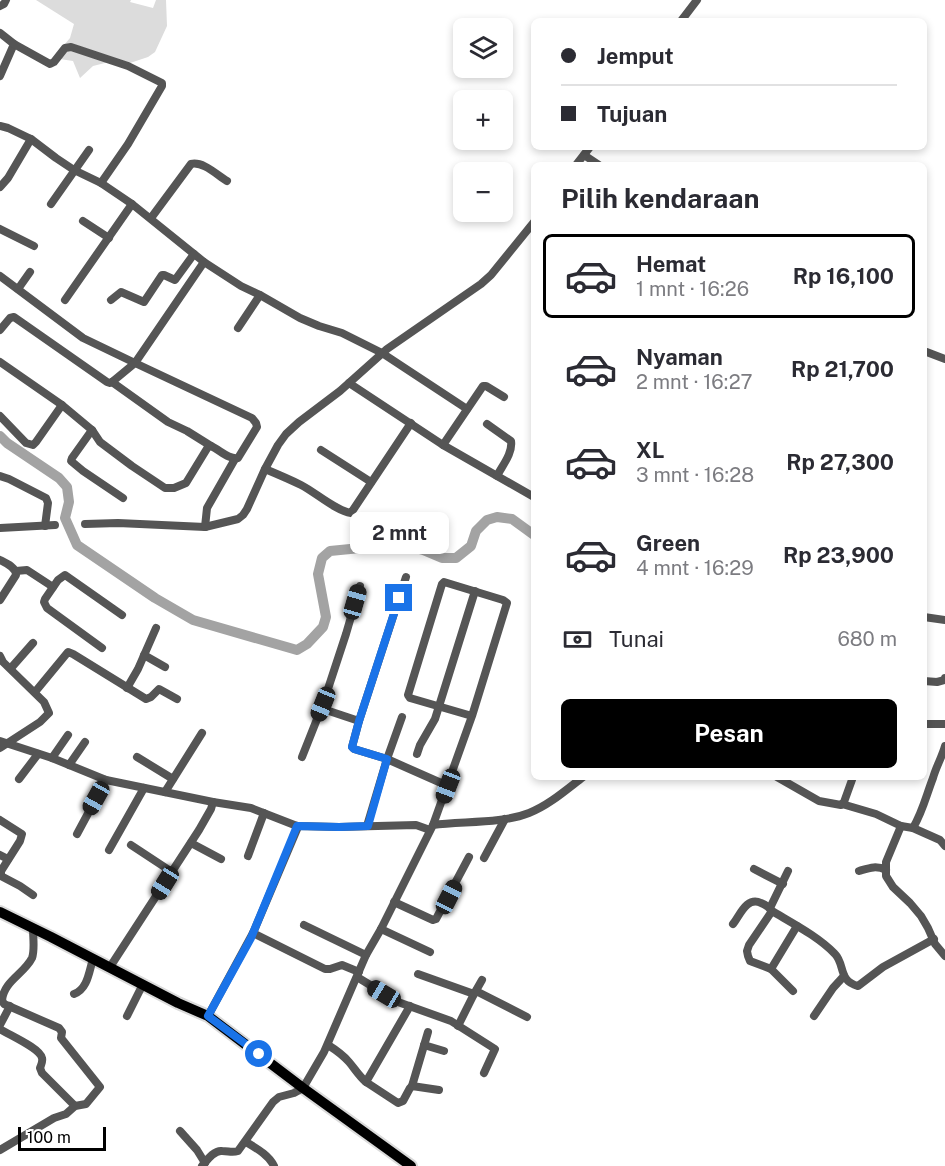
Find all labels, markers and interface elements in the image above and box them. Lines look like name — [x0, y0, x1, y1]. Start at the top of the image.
map controls — [453, 18, 513, 222]
button: layers — [453, 18, 513, 78]
text: Jemput — [597, 43, 674, 69]
button: + — [453, 90, 513, 150]
text: Tujuan — [597, 101, 667, 127]
button: − — [453, 162, 513, 222]
text: Pilih kendaraan — [561, 182, 760, 214]
icon: car — [564, 249, 618, 303]
text: Hemat — [636, 251, 706, 277]
text: Rp 16,100 — [793, 263, 894, 289]
text: 1 mnt · 16:26 — [636, 277, 749, 301]
icon: car — [564, 342, 618, 396]
text: Nyaman — [636, 344, 723, 370]
text: Rp 21,700 — [791, 356, 894, 382]
text: 2 mnt · 16:27 — [636, 370, 753, 394]
icon: car — [564, 435, 618, 489]
text: XL — [636, 437, 664, 463]
text: Rp 27,300 — [786, 449, 894, 475]
text: 3 mnt · 16:28 — [636, 463, 754, 487]
callout: 2 mnt — [350, 511, 448, 553]
text: 2 mnt — [372, 521, 427, 545]
icon: car — [564, 528, 618, 582]
text: Green — [636, 530, 700, 556]
text: Rp 23,900 — [783, 542, 894, 568]
text: 4 mnt · 16:29 — [636, 556, 754, 580]
car — [341, 582, 369, 622]
route end — [385, 584, 412, 611]
icon: cash — [561, 623, 594, 656]
text: Tunai — [609, 626, 664, 652]
text: 680 m — [837, 627, 897, 651]
car — [308, 684, 338, 724]
button: Pesan — [561, 699, 897, 768]
car — [433, 766, 463, 806]
car — [79, 778, 113, 818]
car — [148, 863, 182, 903]
car — [433, 877, 465, 917]
car — [364, 977, 404, 1011]
route start — [245, 1040, 272, 1067]
scale bar — [18, 1124, 106, 1152]
text: 100 m — [27, 1128, 71, 1147]

